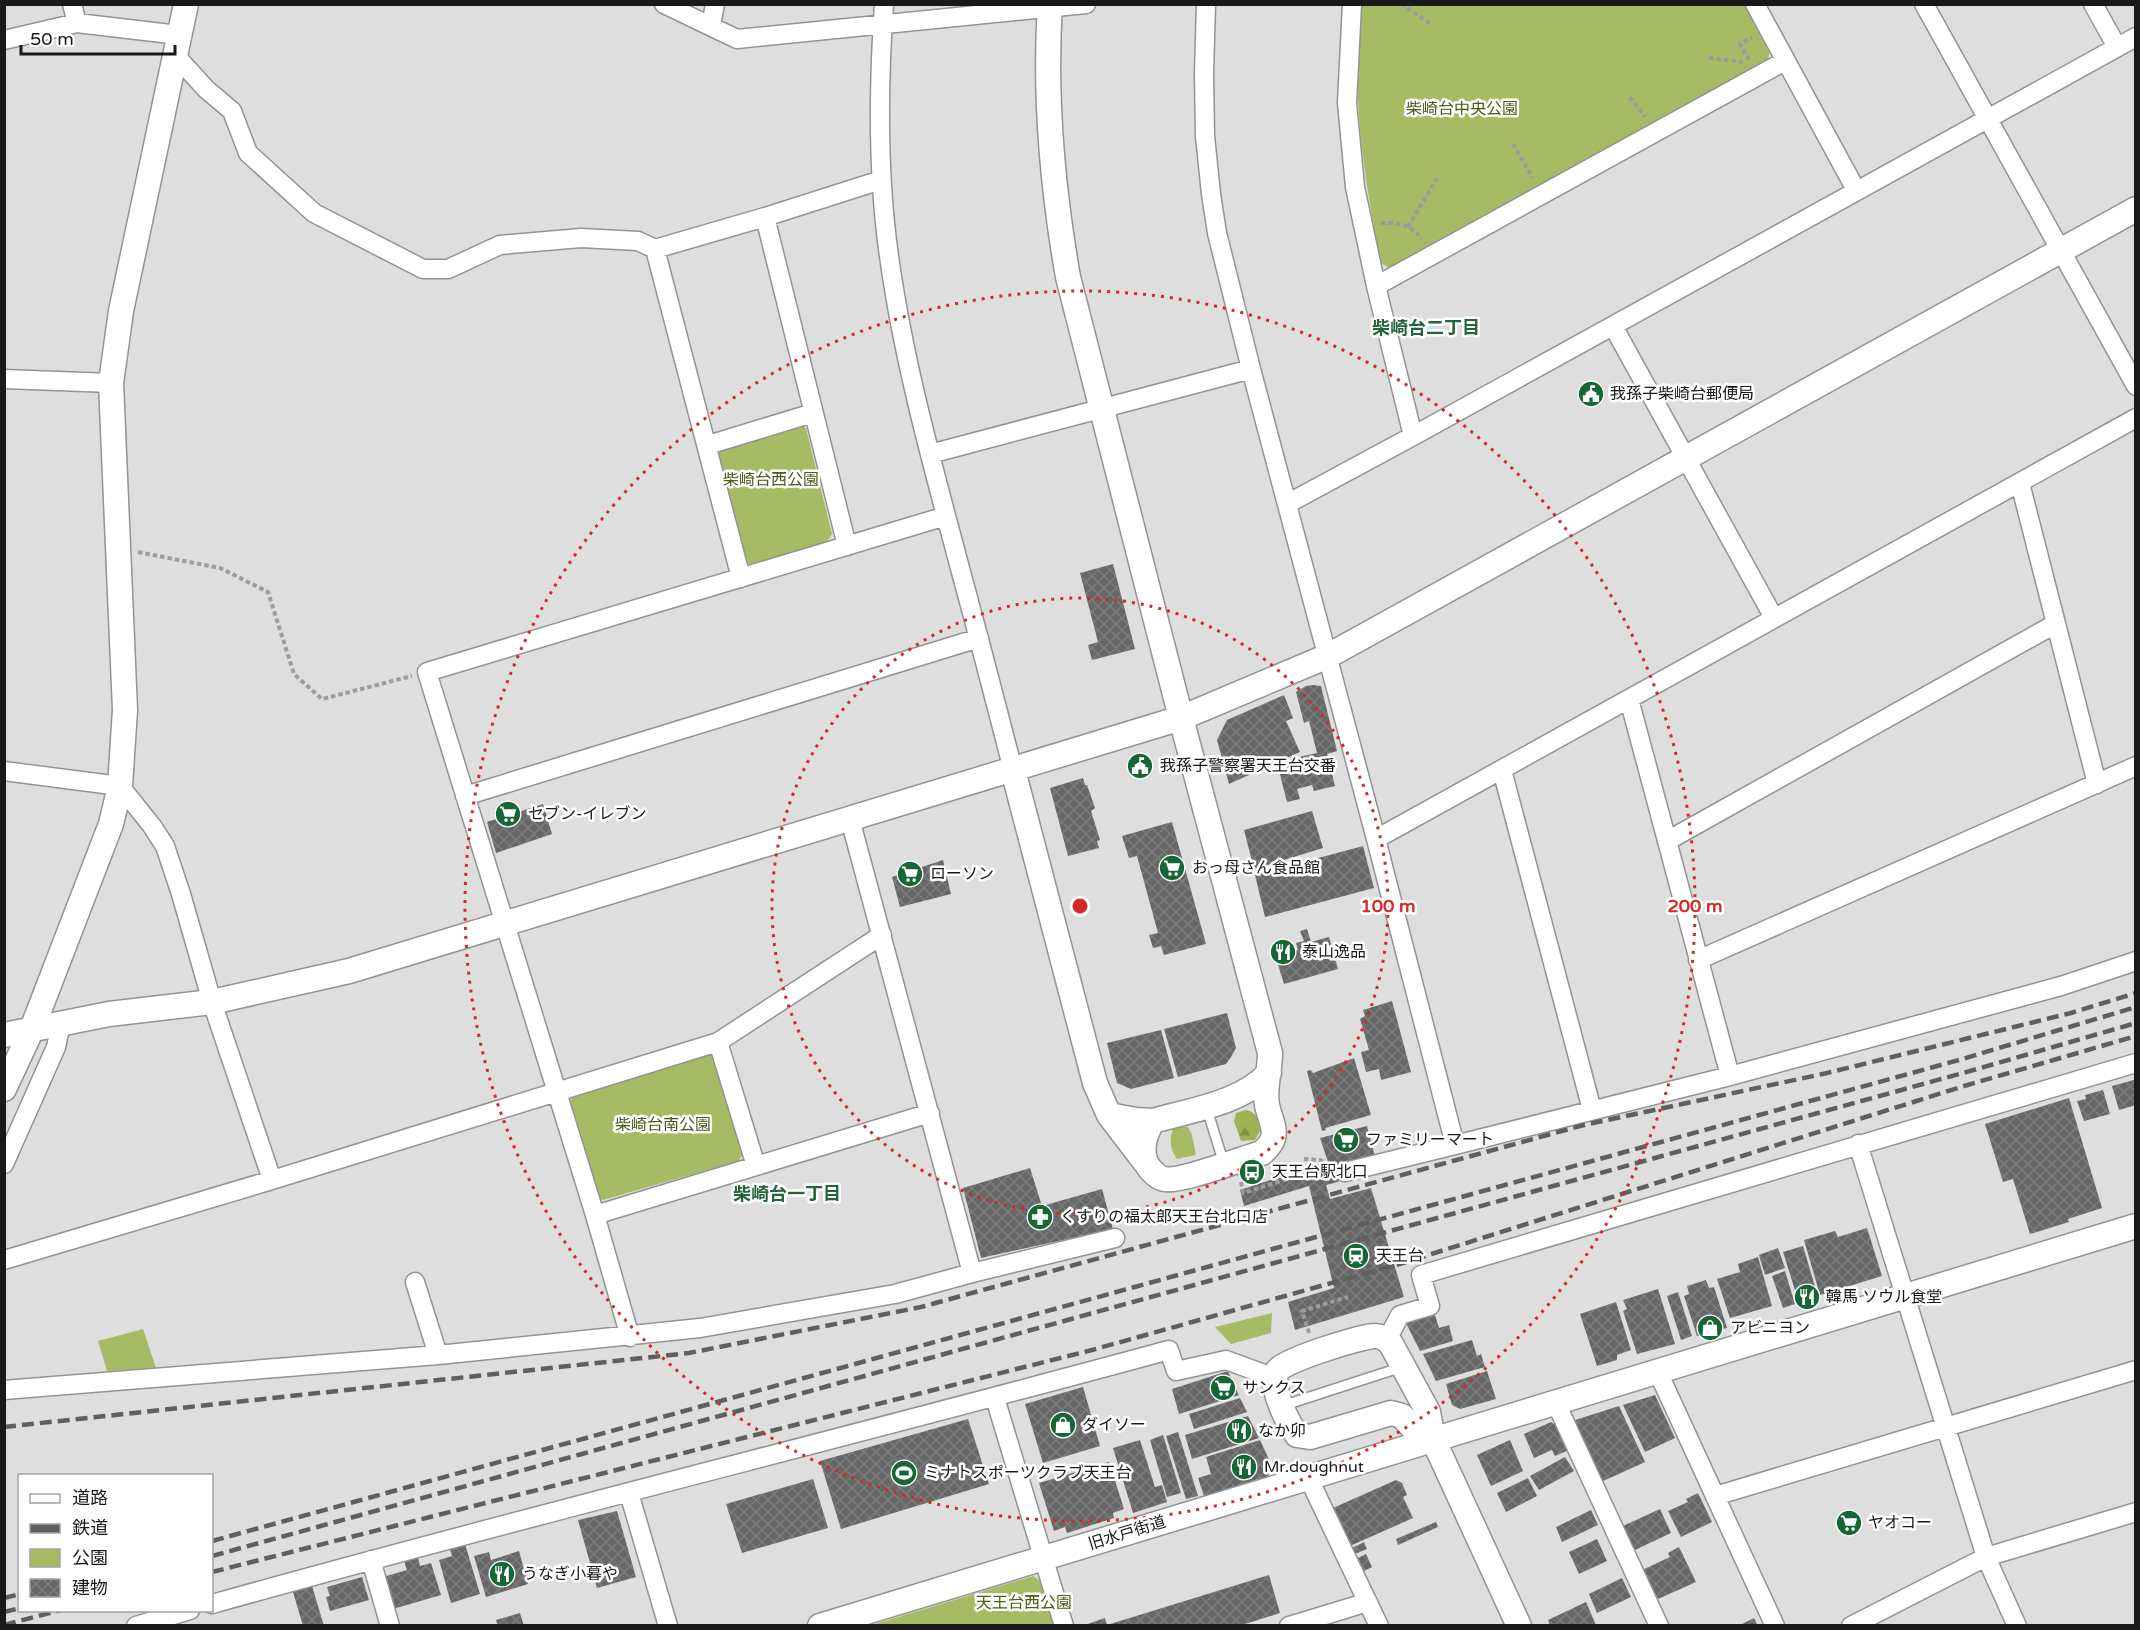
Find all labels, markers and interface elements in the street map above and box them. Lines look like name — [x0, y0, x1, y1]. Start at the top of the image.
scale bar — [21, 18, 176, 56]
text: 50 m — [30, 28, 74, 50]
park label: 柴崎台中央公園 — [1406, 99, 1518, 119]
district label: 柴崎台二丁目 — [1372, 317, 1480, 339]
public building icon: 我孫子柴崎台郵便局 — [1576, 379, 1606, 409]
place label: 我孫子柴崎台郵便局 — [1610, 384, 1754, 404]
park label: 柴崎台西公園 — [723, 470, 819, 490]
public building icon: 我孫子警察署天王台交番 — [1125, 751, 1155, 781]
place label: 我孫子警察署天王台交番 — [1160, 756, 1336, 776]
supermarket icon: セブン-イレブン — [493, 799, 523, 829]
place label: セブン-イレブン — [528, 804, 647, 824]
supermarket icon: おっ母さん食品館 — [1157, 853, 1187, 883]
place label: おっ母さん食品館 — [1192, 858, 1320, 878]
supermarket icon: ローソン — [895, 859, 925, 889]
place label: ローソン — [930, 864, 994, 884]
text: 100 m — [1360, 895, 1416, 917]
text: 200 m — [1667, 895, 1723, 917]
centre of rings — [1070, 896, 1090, 916]
restaurant icon: 泰山逸品 — [1268, 937, 1298, 967]
place label: 泰山逸品 — [1302, 942, 1366, 962]
park label: 柴崎台南公園 — [615, 1115, 711, 1135]
supermarket icon: ファミリーマート — [1331, 1125, 1361, 1155]
place label: ファミリーマート — [1366, 1130, 1494, 1150]
bus stop icon: 天王台駅北口 — [1237, 1157, 1267, 1187]
place label: 天王台駅北口 — [1272, 1162, 1368, 1182]
district label: 柴崎台一丁目 — [733, 1183, 841, 1205]
pharmacy icon: くすりの福太郎天王台北口店 — [1025, 1202, 1055, 1232]
place label: くすりの福太郎天王台北口店 — [1060, 1207, 1268, 1227]
station icon: 天王台 — [1341, 1241, 1371, 1271]
place label: 天王台 — [1376, 1246, 1424, 1266]
restaurant icon: 韓馬 ソウル食堂 — [1792, 1282, 1822, 1312]
place label: 韓馬 ソウル食堂 — [1826, 1287, 1942, 1307]
shop icon: アビニヨン — [1695, 1313, 1725, 1343]
place label: アビニヨン — [1730, 1318, 1810, 1338]
supermarket icon: サンクス — [1208, 1373, 1238, 1403]
place label: サンクス — [1242, 1378, 1306, 1398]
shop icon: ダイソー — [1048, 1410, 1078, 1440]
place label: ダイソー — [1082, 1415, 1146, 1435]
restaurant icon: なか卯 — [1224, 1416, 1254, 1446]
place label: なか卯 — [1258, 1421, 1306, 1441]
restaurant icon: Mr.doughnut — [1229, 1452, 1259, 1482]
place label: Mr.doughnut — [1264, 1457, 1364, 1477]
sports icon: ミナトスポーツクラブ天王台 — [889, 1458, 919, 1488]
place label: ミナトスポーツクラブ天王台 — [924, 1463, 1132, 1483]
legend — [18, 1474, 213, 1612]
text: 道路 — [72, 1487, 108, 1509]
supermarket icon: ヤオコー — [1834, 1508, 1864, 1538]
street label: 旧水戸街道 — [1086, 1512, 1168, 1554]
place label: ヤオコー — [1868, 1513, 1932, 1533]
text: 鉄道 — [72, 1517, 108, 1539]
text: 公園 — [72, 1547, 108, 1569]
restaurant icon: うなぎ小暮や — [487, 1559, 517, 1589]
place label: うなぎ小暮や — [522, 1564, 618, 1584]
text: 建物 — [72, 1577, 108, 1599]
park label: 天王台西公園 — [976, 1593, 1072, 1613]

